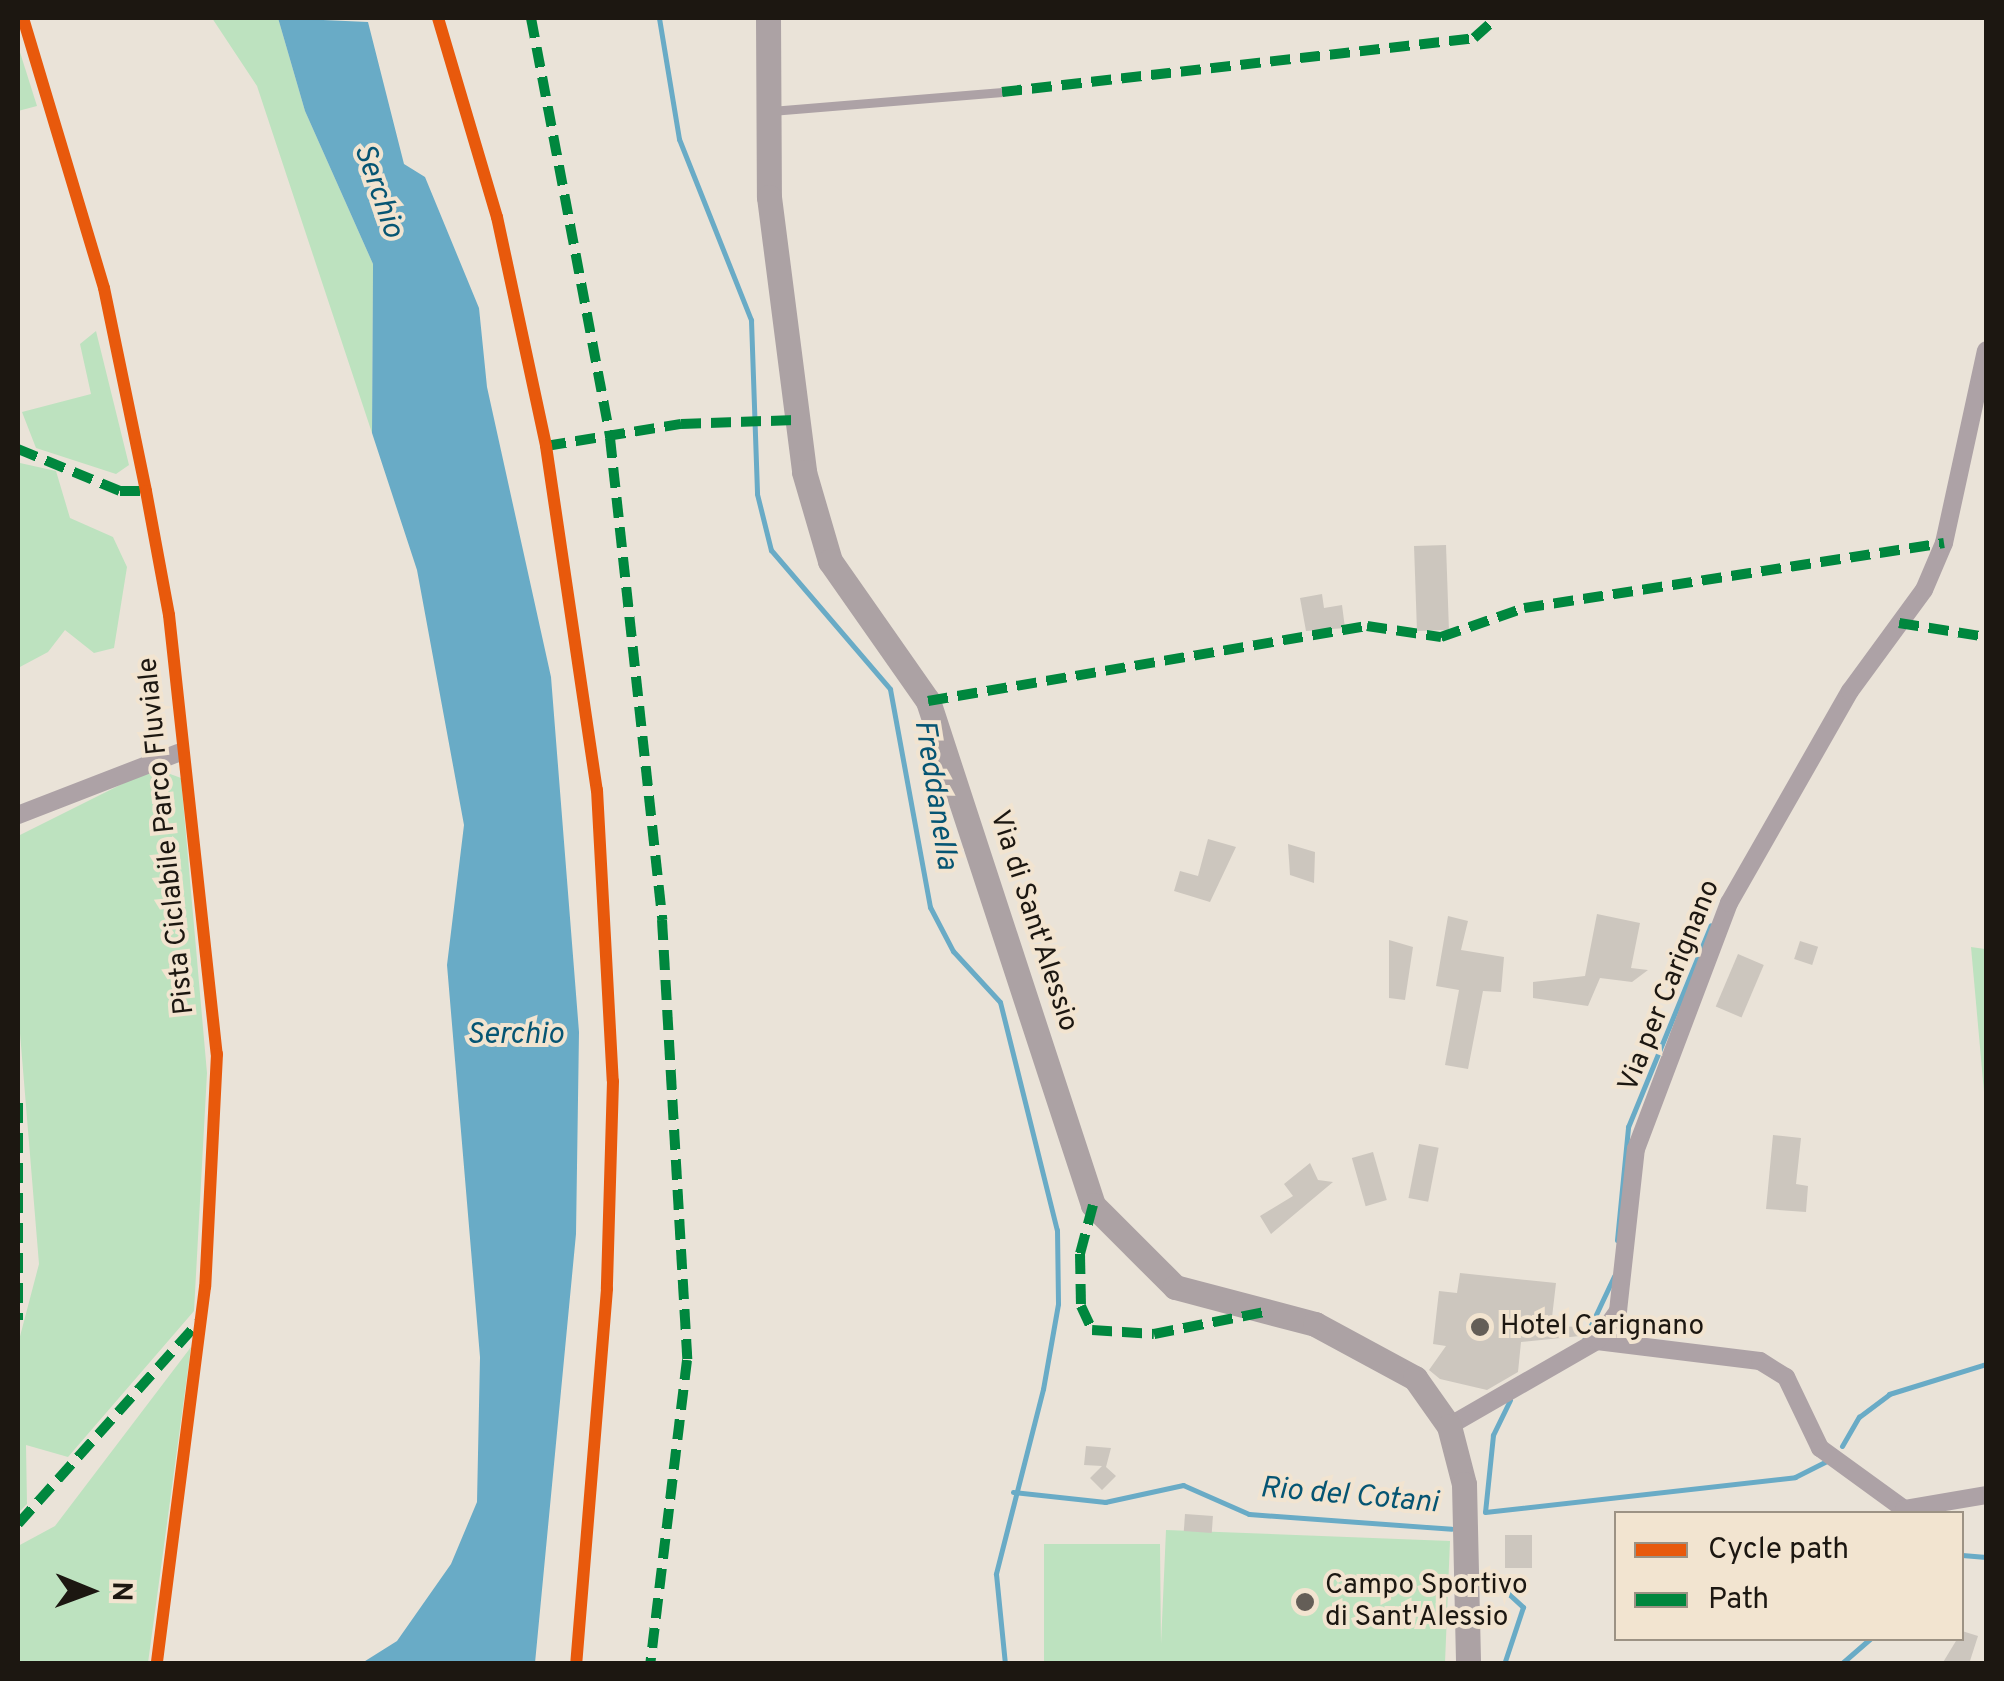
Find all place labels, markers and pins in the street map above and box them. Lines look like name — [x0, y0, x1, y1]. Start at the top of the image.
place label: Hotel Carignano — [1500, 1310, 1704, 1344]
marker: Hotel Carignano — [1469, 1316, 1491, 1338]
place label: Campo Sportivo di Sant'Alessio — [1325, 1569, 1528, 1635]
marker: Campo Sportivo di Sant'Alessio — [1294, 1591, 1316, 1613]

